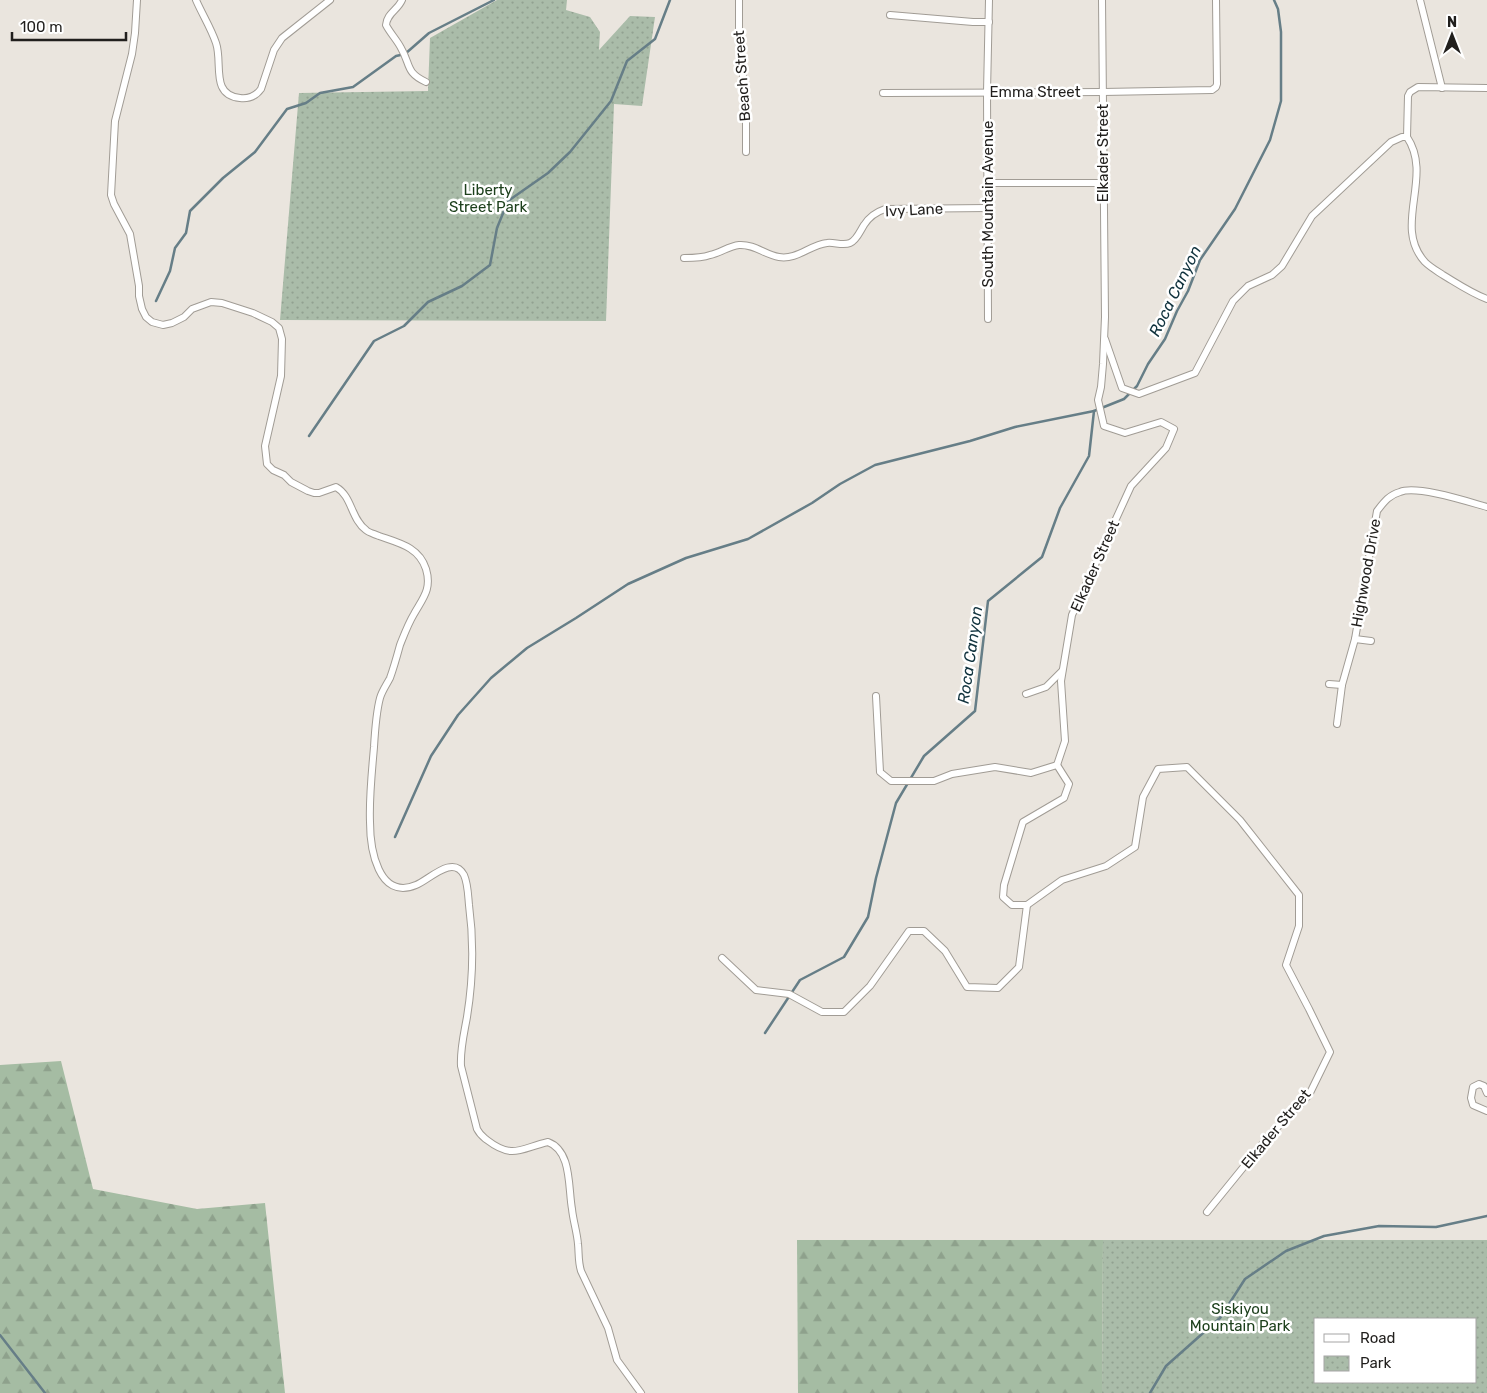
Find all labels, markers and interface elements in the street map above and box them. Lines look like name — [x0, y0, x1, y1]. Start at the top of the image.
scale bar — [12, 10, 126, 42]
north arrow — [1427, 10, 1477, 60]
text: N — [1447, 14, 1457, 31]
text: 100 m — [20, 18, 62, 36]
street label: Beach Street — [730, 30, 754, 122]
street label: Emma Street — [989, 83, 1081, 101]
street label: Elkader Street — [1094, 104, 1112, 202]
street label: South Mountain Avenue — [979, 121, 997, 287]
park label: Liberty Street Park — [449, 181, 527, 216]
street label: Ivy Lane — [884, 199, 944, 221]
water label: Roca Canyon — [1145, 243, 1205, 339]
street label: Elkader Street — [1067, 517, 1123, 615]
street label: Highwood Drive — [1348, 517, 1384, 629]
water label: Roca Canyon — [954, 605, 986, 705]
street label: Elkader Street — [1238, 1085, 1315, 1172]
park label: Siskiyou Mountain Park — [1190, 1300, 1290, 1335]
legend — [1314, 1318, 1477, 1383]
text: Road — [1360, 1329, 1396, 1347]
text: Park — [1360, 1354, 1391, 1372]

